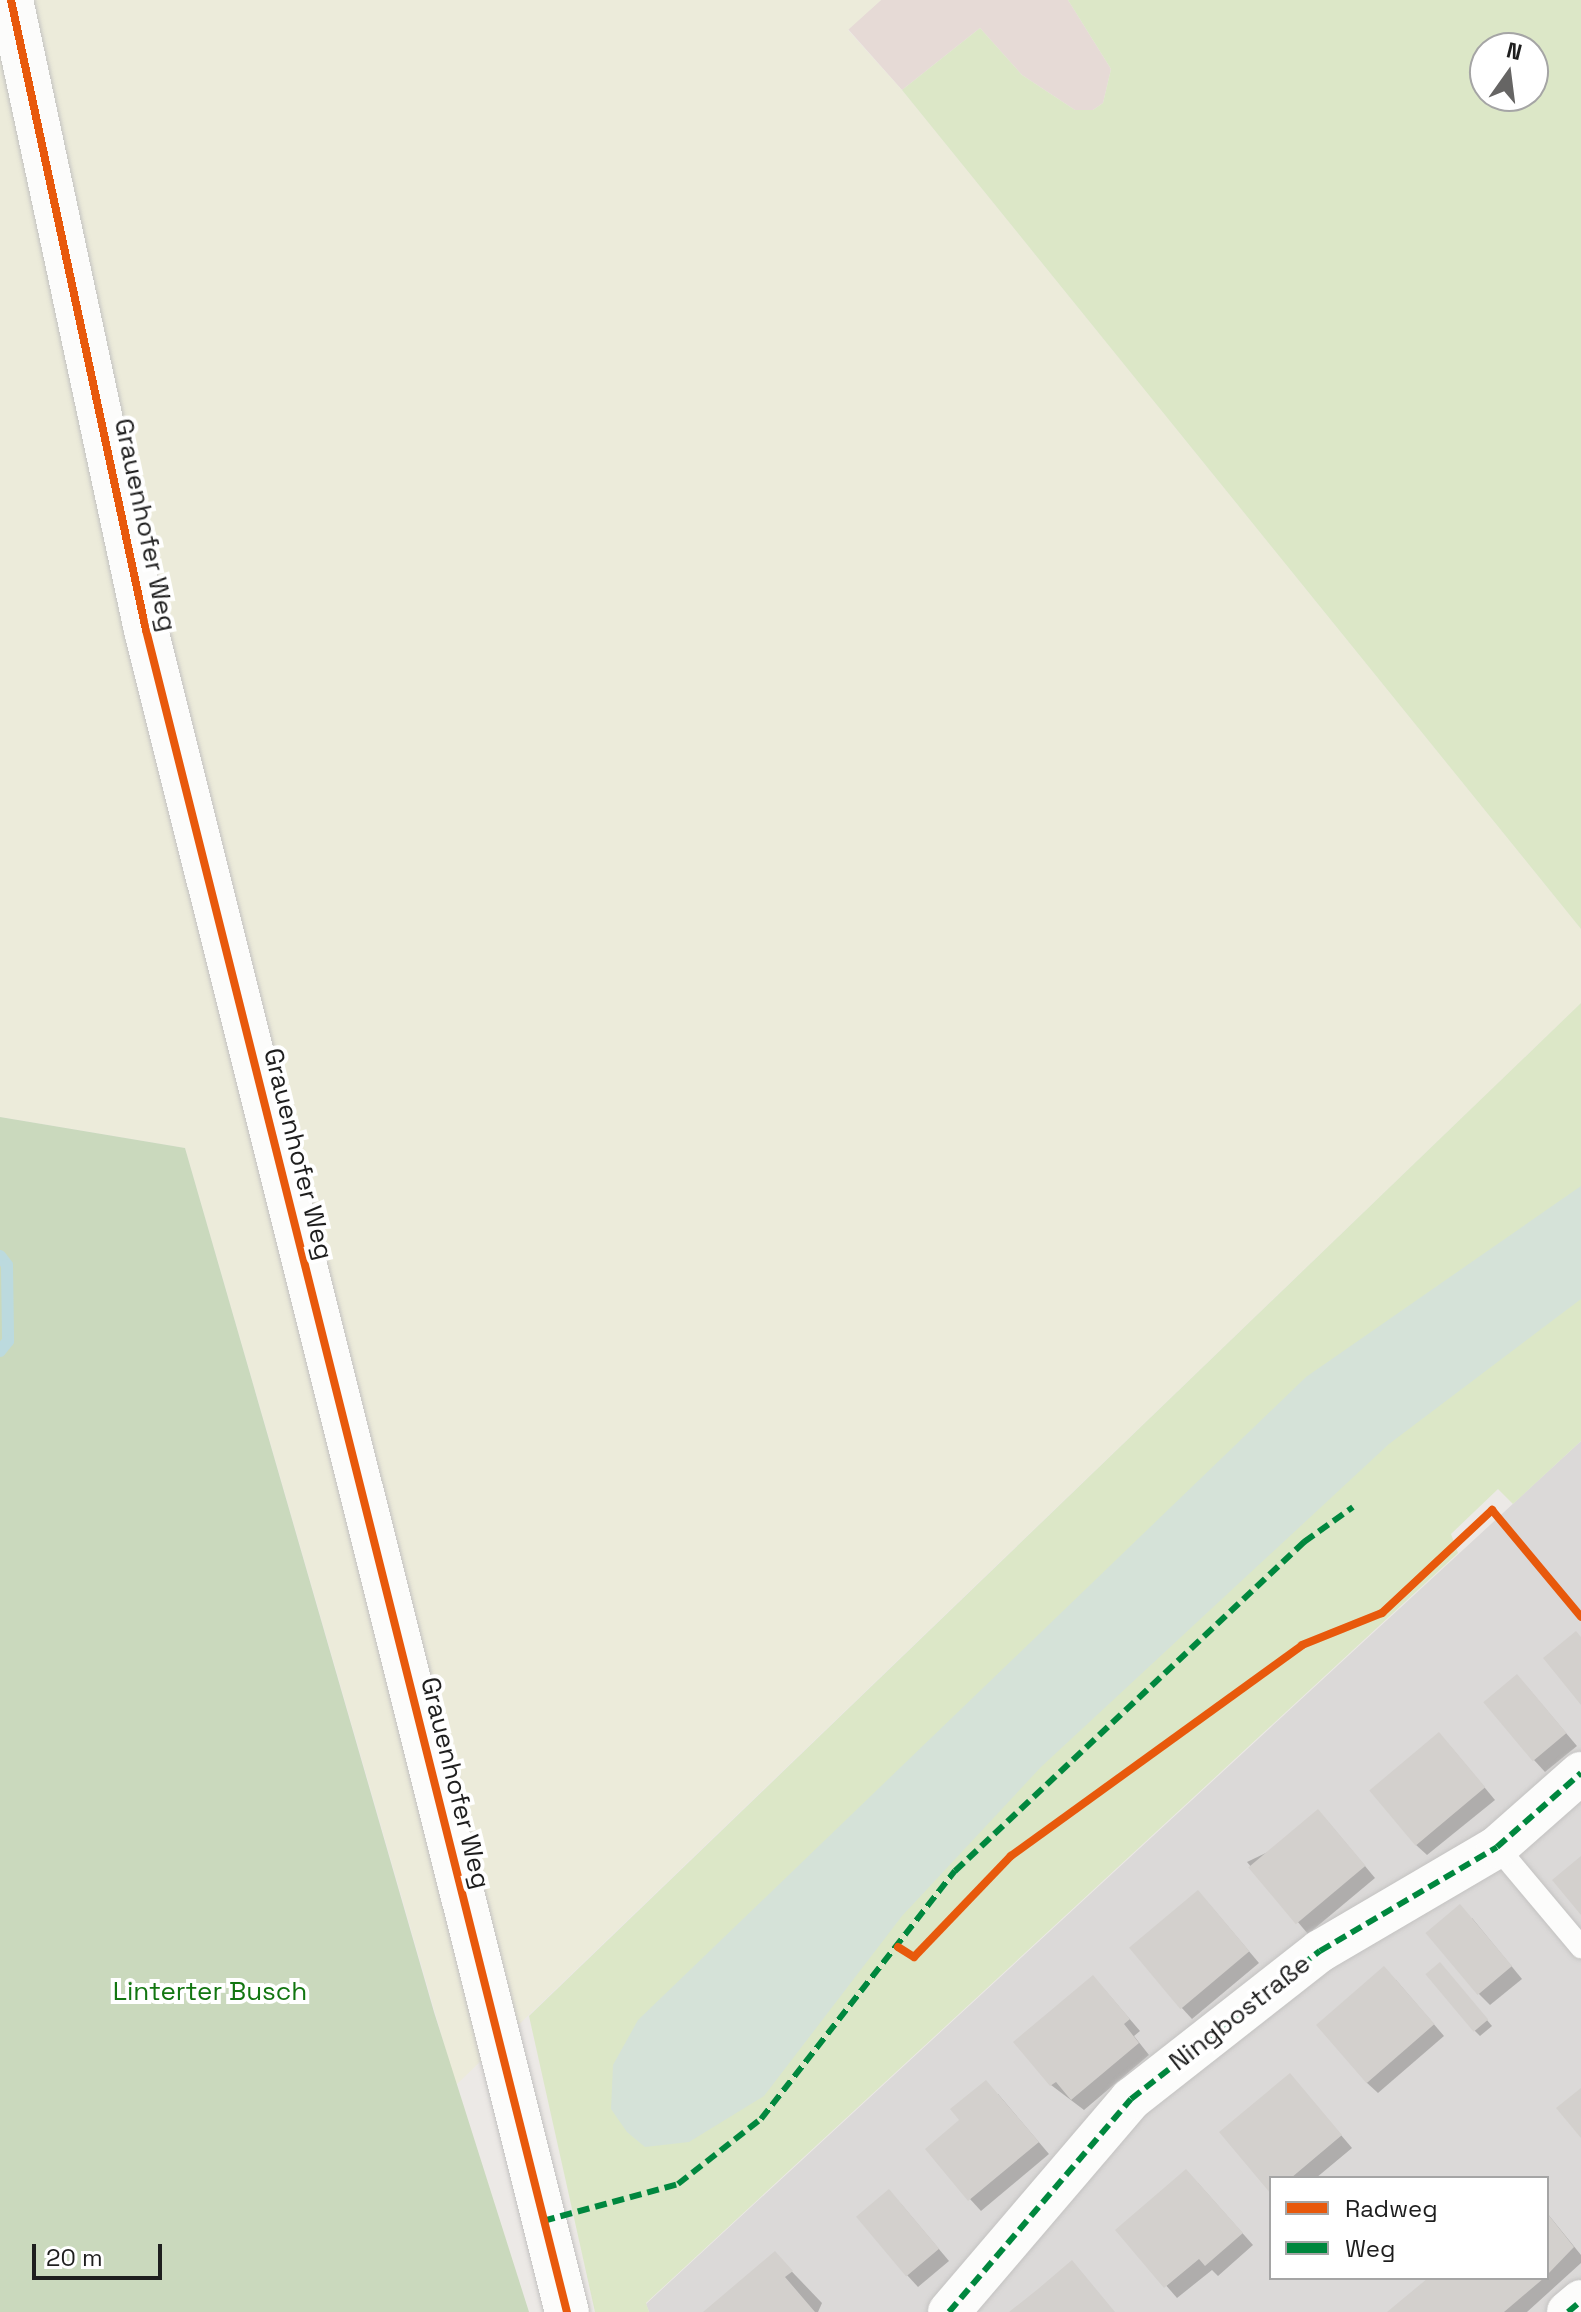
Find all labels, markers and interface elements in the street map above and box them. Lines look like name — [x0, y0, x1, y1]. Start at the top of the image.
north arrow — [1469, 32, 1549, 112]
text: N — [1504, 35, 1525, 66]
street label: Grauenhofer Weg — [107, 416, 183, 634]
street label: Grauenhofer Weg — [257, 1045, 339, 1263]
street label: Grauenhofer Weg — [414, 1674, 496, 1892]
street label: Ningbostraße — [1163, 1948, 1317, 2078]
park label: Linterter Busch — [113, 1976, 307, 2008]
legend — [1269, 2176, 1549, 2280]
text: Radweg — [1345, 2193, 1438, 2224]
scale bar — [36, 2228, 166, 2278]
text: Weg — [1345, 2233, 1395, 2264]
text: 20 m — [46, 2242, 103, 2273]

